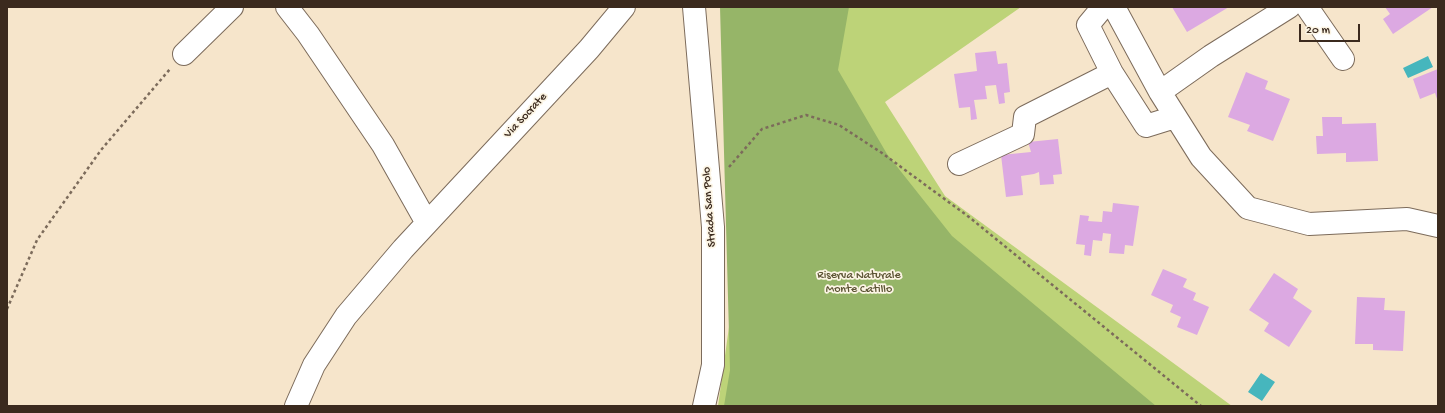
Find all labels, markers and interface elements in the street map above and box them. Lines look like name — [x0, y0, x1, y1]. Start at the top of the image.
scale bar — [1301, 16, 1362, 42]
text: 20 m — [1306, 24, 1330, 38]
street label: Via Socrate — [501, 90, 551, 142]
street label: Strada San Polo — [700, 166, 720, 248]
park label: Riserva Naturale Monte Catillo — [817, 269, 901, 297]

